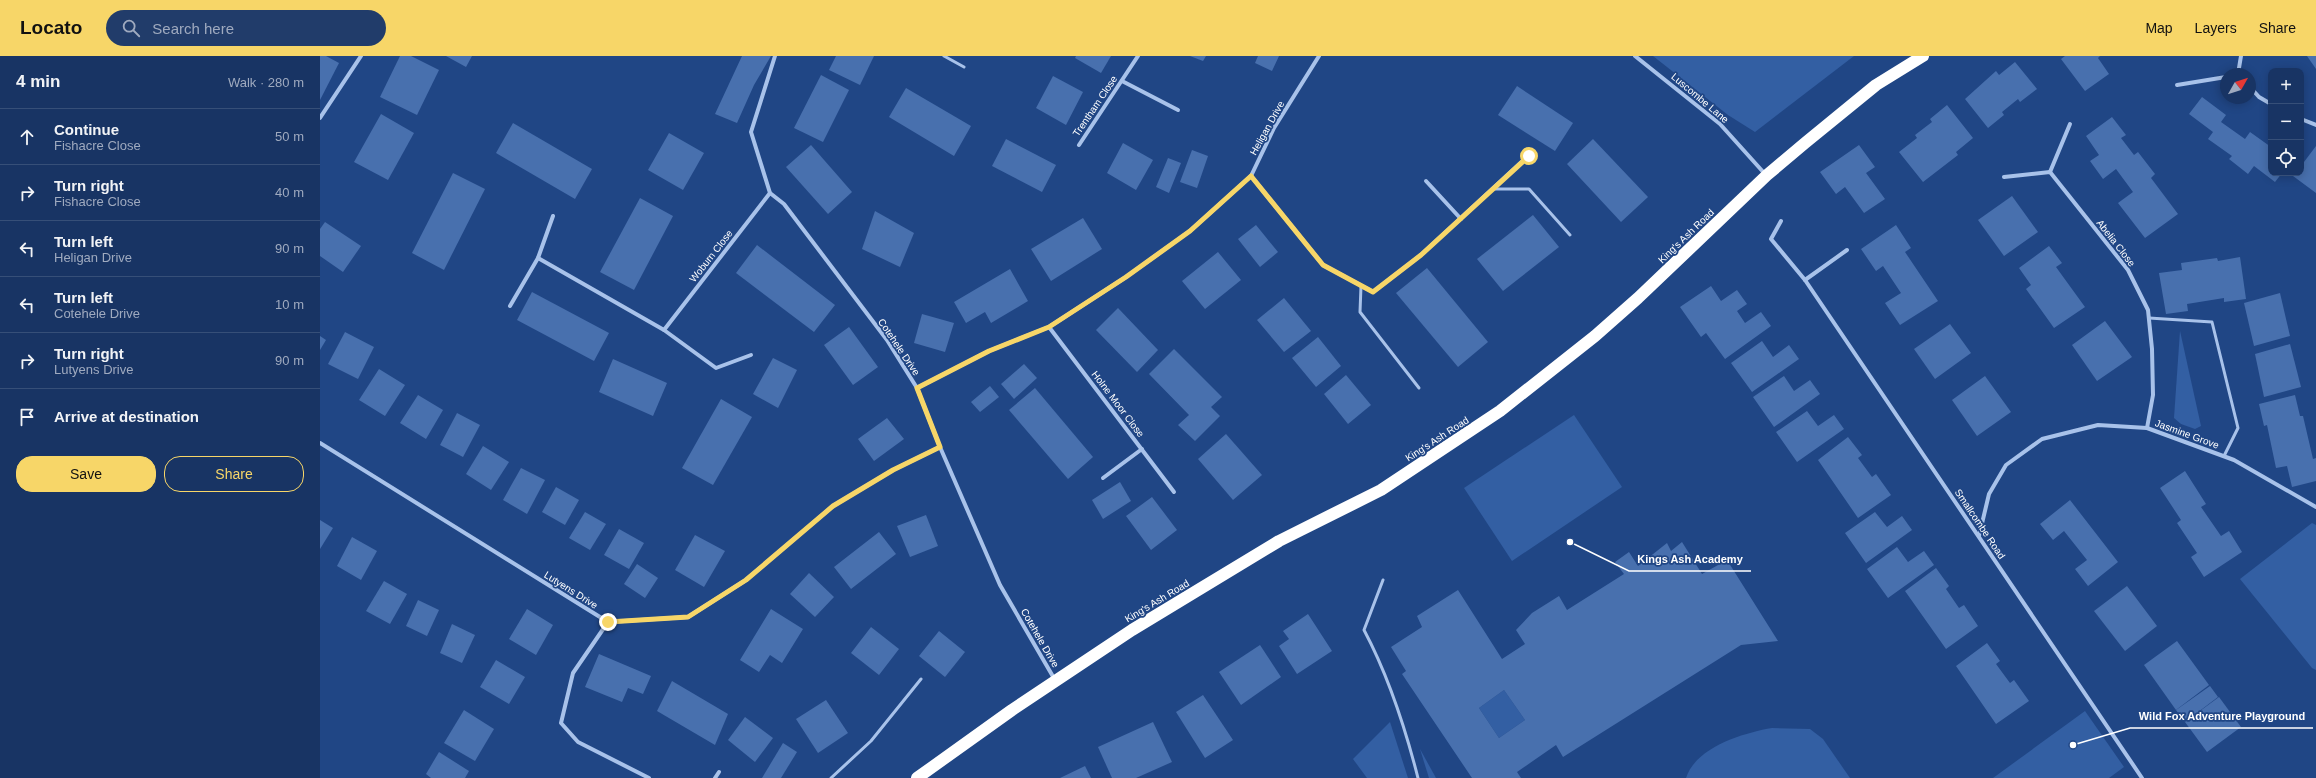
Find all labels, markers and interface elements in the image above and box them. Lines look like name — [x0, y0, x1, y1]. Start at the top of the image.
search box — [106, 10, 386, 46]
text: Locato — [20, 17, 82, 38]
icon: search — [120, 17, 142, 39]
text: Search here — [152, 20, 234, 37]
text: Map — [2145, 20, 2173, 36]
text: Layers — [2195, 20, 2237, 36]
text: Share — [2259, 20, 2296, 36]
north arrow — [2220, 68, 2256, 104]
map controls — [2268, 68, 2304, 176]
button: + — [2268, 68, 2304, 104]
street label: Luscombe Lane — [1669, 71, 1731, 125]
text: 4 min — [16, 72, 60, 91]
street label: Trentham Close — [1071, 73, 1120, 138]
text: Walk · 280 m — [228, 75, 304, 90]
street label: Heligan Drive — [1248, 99, 1287, 157]
button: − — [2268, 104, 2304, 140]
text: Continue — [54, 121, 119, 138]
icon: ahead — [16, 126, 38, 148]
text: 50 m — [275, 129, 304, 144]
text: Fishacre Close — [54, 138, 141, 153]
button: locate — [2268, 140, 2304, 176]
route start — [1520, 147, 1538, 165]
text: Turn right — [54, 177, 124, 194]
icon: right — [16, 182, 38, 204]
text: 40 m — [275, 185, 304, 200]
text: Fishacre Close — [54, 194, 141, 209]
street label: King's Ash Road — [1656, 207, 1716, 265]
street label: Abelia Close — [2094, 217, 2138, 269]
street label: Woburn Close — [687, 227, 735, 284]
text: Turn left — [54, 233, 113, 250]
icon: left — [16, 238, 38, 260]
text: 90 m — [275, 241, 304, 256]
text: Heligan Drive — [54, 250, 132, 265]
text: Turn left — [54, 289, 113, 306]
icon: left — [16, 294, 38, 316]
text: 10 m — [275, 297, 304, 312]
text: Cotehele Drive — [54, 306, 140, 321]
street label: Cotehele Drive — [876, 317, 922, 378]
text: Turn right — [54, 345, 124, 362]
icon: right — [16, 350, 38, 372]
text: 90 m — [275, 353, 304, 368]
text: Lutyens Drive — [54, 362, 133, 377]
street label: Holne Moor Close — [1090, 369, 1147, 440]
icon: arrive — [16, 406, 38, 428]
text: Arrive at destination — [54, 408, 199, 425]
street label: King's Ash Road — [1403, 414, 1471, 464]
street label: Jasmine Grove — [2154, 417, 2221, 451]
button: Save — [16, 456, 156, 492]
button: Share — [164, 456, 304, 492]
street label: Smallcombe Road — [1953, 487, 2007, 561]
callout: Kings Ash Academy — [1629, 548, 1751, 571]
text: Kings Ash Academy — [1637, 553, 1744, 565]
street label: Lutyens Drive — [542, 569, 600, 611]
street label: King's Ash Road — [1123, 577, 1191, 625]
street label: Cotehele Drive — [1019, 607, 1062, 670]
route end — [599, 613, 617, 631]
callout: Wild Fox Adventure Playground — [2130, 705, 2313, 728]
text: Wild Fox Adventure Playground — [2139, 710, 2305, 722]

